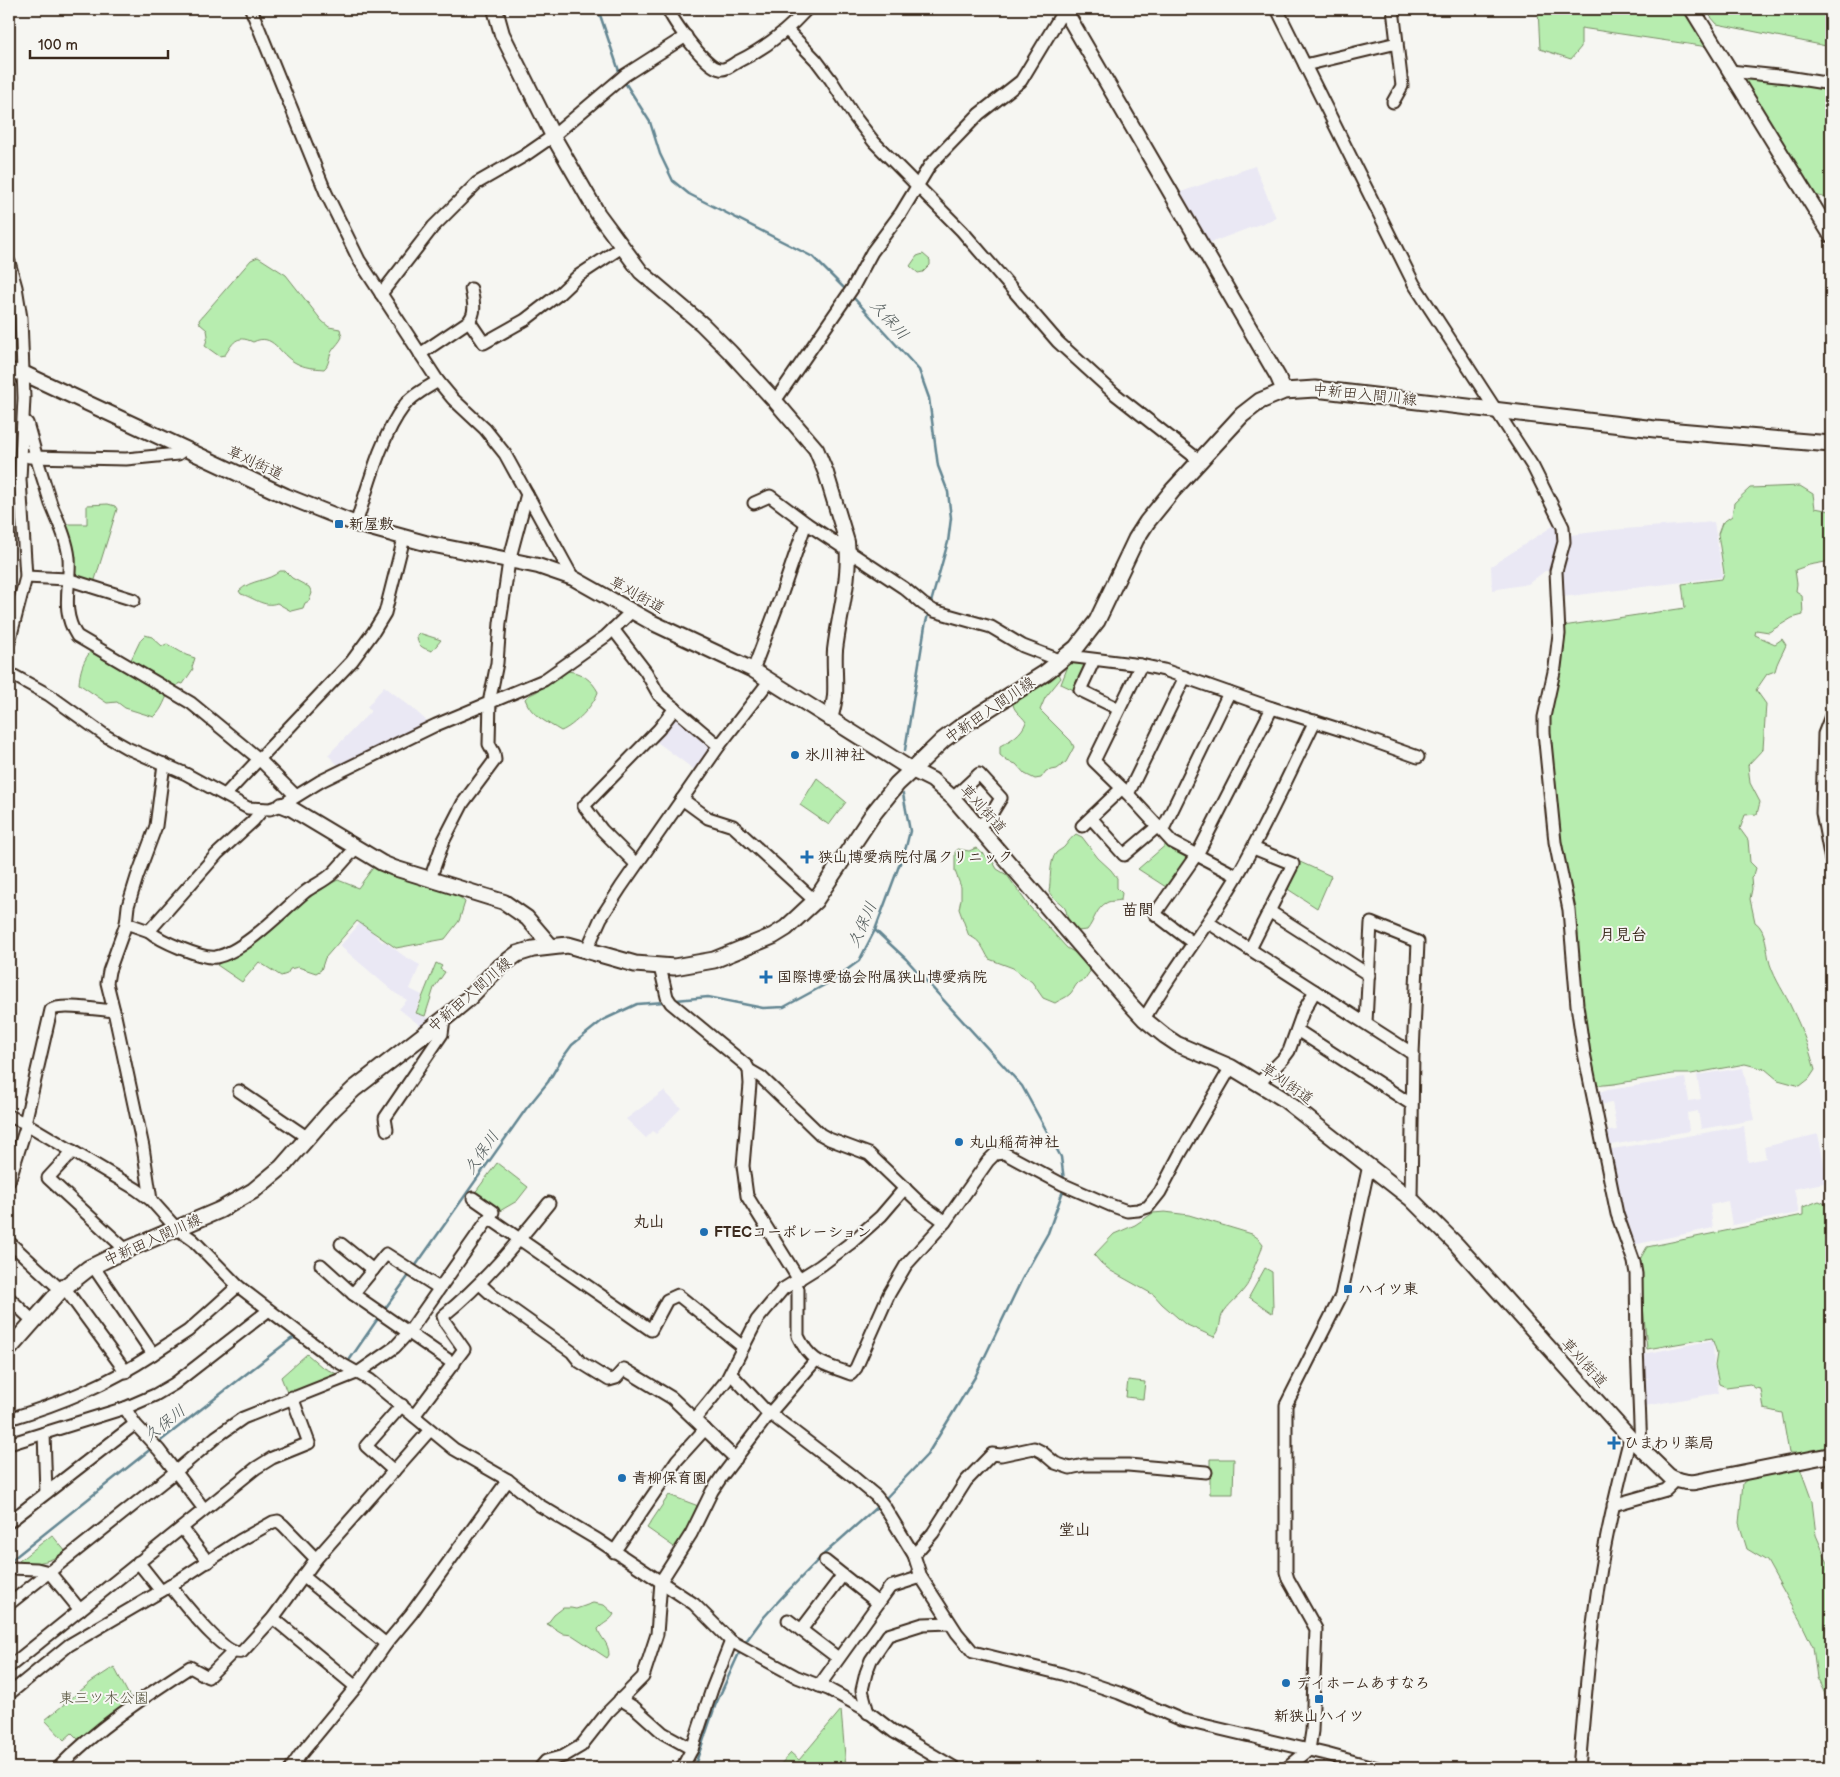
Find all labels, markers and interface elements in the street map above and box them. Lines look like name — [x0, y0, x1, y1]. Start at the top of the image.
scale bar — [30, 28, 168, 60]
text: 100 m — [38, 36, 78, 55]
water label: 久保川 — [866, 296, 912, 344]
street label: 中新田入間川線 — [1312, 380, 1418, 410]
street label: 草刈街道 — [224, 442, 286, 484]
place label: 新屋敷 — [349, 515, 394, 534]
marker: 新屋敷 — [333, 518, 345, 530]
street label: 草刈街道 — [606, 572, 668, 618]
street label: 中新田入間川線 — [941, 673, 1039, 747]
place label: 氷川神社 — [805, 746, 865, 765]
marker: 氷川神社 — [789, 749, 801, 761]
street label: 草刈街道 — [956, 780, 1010, 838]
place label: 狭山博愛病院付属クリニック — [818, 848, 1013, 867]
marker: 狭山博愛病院付属クリニック — [800, 850, 814, 864]
water label: 久保川 — [845, 899, 881, 951]
district label: 苗間 — [1122, 901, 1154, 920]
district label: 月見台 — [1599, 926, 1647, 945]
street label: 中新田入間川線 — [424, 953, 516, 1037]
place label: 国際博愛協会附属狭山博愛病院 — [777, 968, 987, 987]
marker: 国際博愛協会附属狭山博愛病院 — [759, 970, 773, 984]
street label: 草刈街道 — [1257, 1059, 1317, 1109]
water label: 久保川 — [460, 1128, 504, 1178]
place label: 丸山稲荷神社 — [969, 1133, 1059, 1152]
marker: 丸山稲荷神社 — [953, 1136, 965, 1148]
street label: 中新田入間川線 — [101, 1210, 205, 1270]
district label: 丸山 — [633, 1213, 665, 1232]
place label: FTECコーポレーション — [714, 1223, 872, 1242]
marker: FTECコーポレーション — [698, 1226, 710, 1238]
place label: ハイツ東 — [1358, 1280, 1418, 1299]
marker: ハイツ東 — [1342, 1283, 1354, 1295]
street label: 草刈街道 — [1557, 1334, 1611, 1392]
water label: 久保川 — [140, 1402, 190, 1446]
place label: ひまわり薬局 — [1624, 1434, 1714, 1453]
marker: ひまわり薬局 — [1608, 1437, 1620, 1449]
place label: 青柳保育園 — [632, 1469, 707, 1488]
marker: 青柳保育園 — [616, 1472, 628, 1484]
district label: 堂山 — [1059, 1521, 1091, 1540]
place label: デイホームあすなろ — [1296, 1674, 1430, 1693]
marker: デイホームあすなろ — [1280, 1677, 1292, 1689]
park label: 東三ツ木公園 — [59, 1689, 149, 1708]
marker: 新狭山ハイツ — [1313, 1693, 1325, 1705]
place label: 新狭山ハイツ — [1274, 1707, 1364, 1726]

